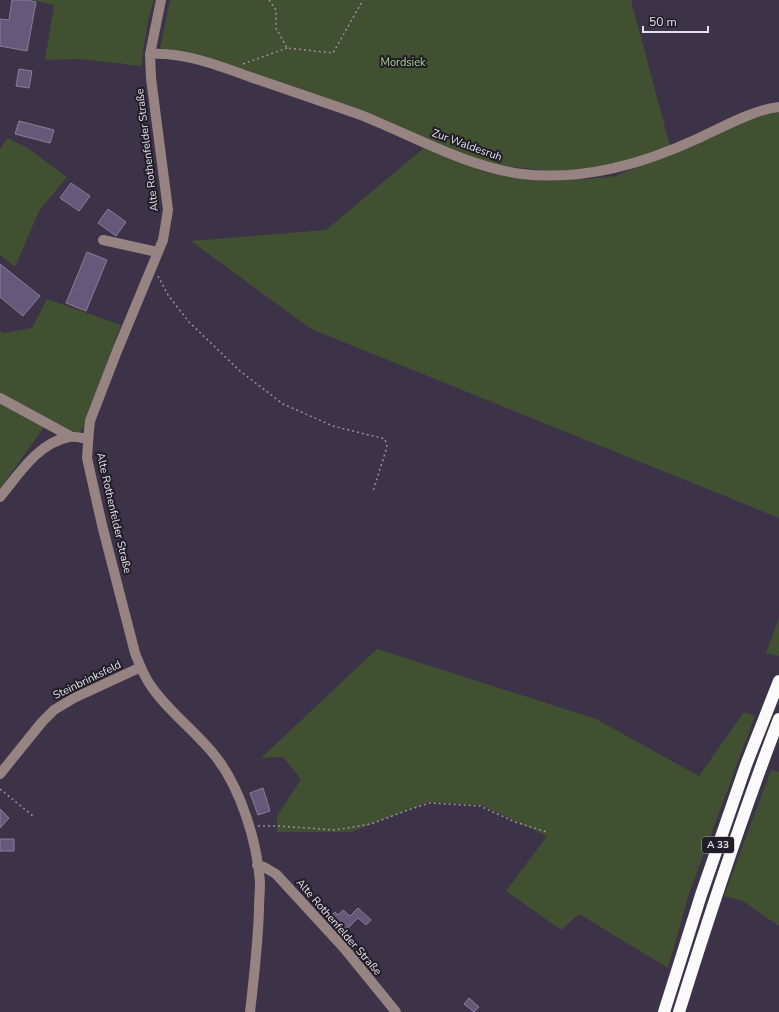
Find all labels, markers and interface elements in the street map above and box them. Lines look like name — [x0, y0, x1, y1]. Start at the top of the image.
scale bar — [643, 8, 708, 34]
text: 50 m — [649, 14, 677, 30]
park label: Mordsiek — [381, 55, 426, 70]
street label: Alte Rothenfelder Straße — [132, 88, 162, 212]
street label: Zur Waldesruh — [430, 125, 504, 165]
street label: Alte Rothenfelder Straße — [93, 451, 135, 575]
street label: Steinbrinksfeld — [50, 657, 124, 703]
road number: A 33 — [702, 837, 734, 853]
street label: Alte Rothenfelder Straße — [293, 875, 385, 979]

